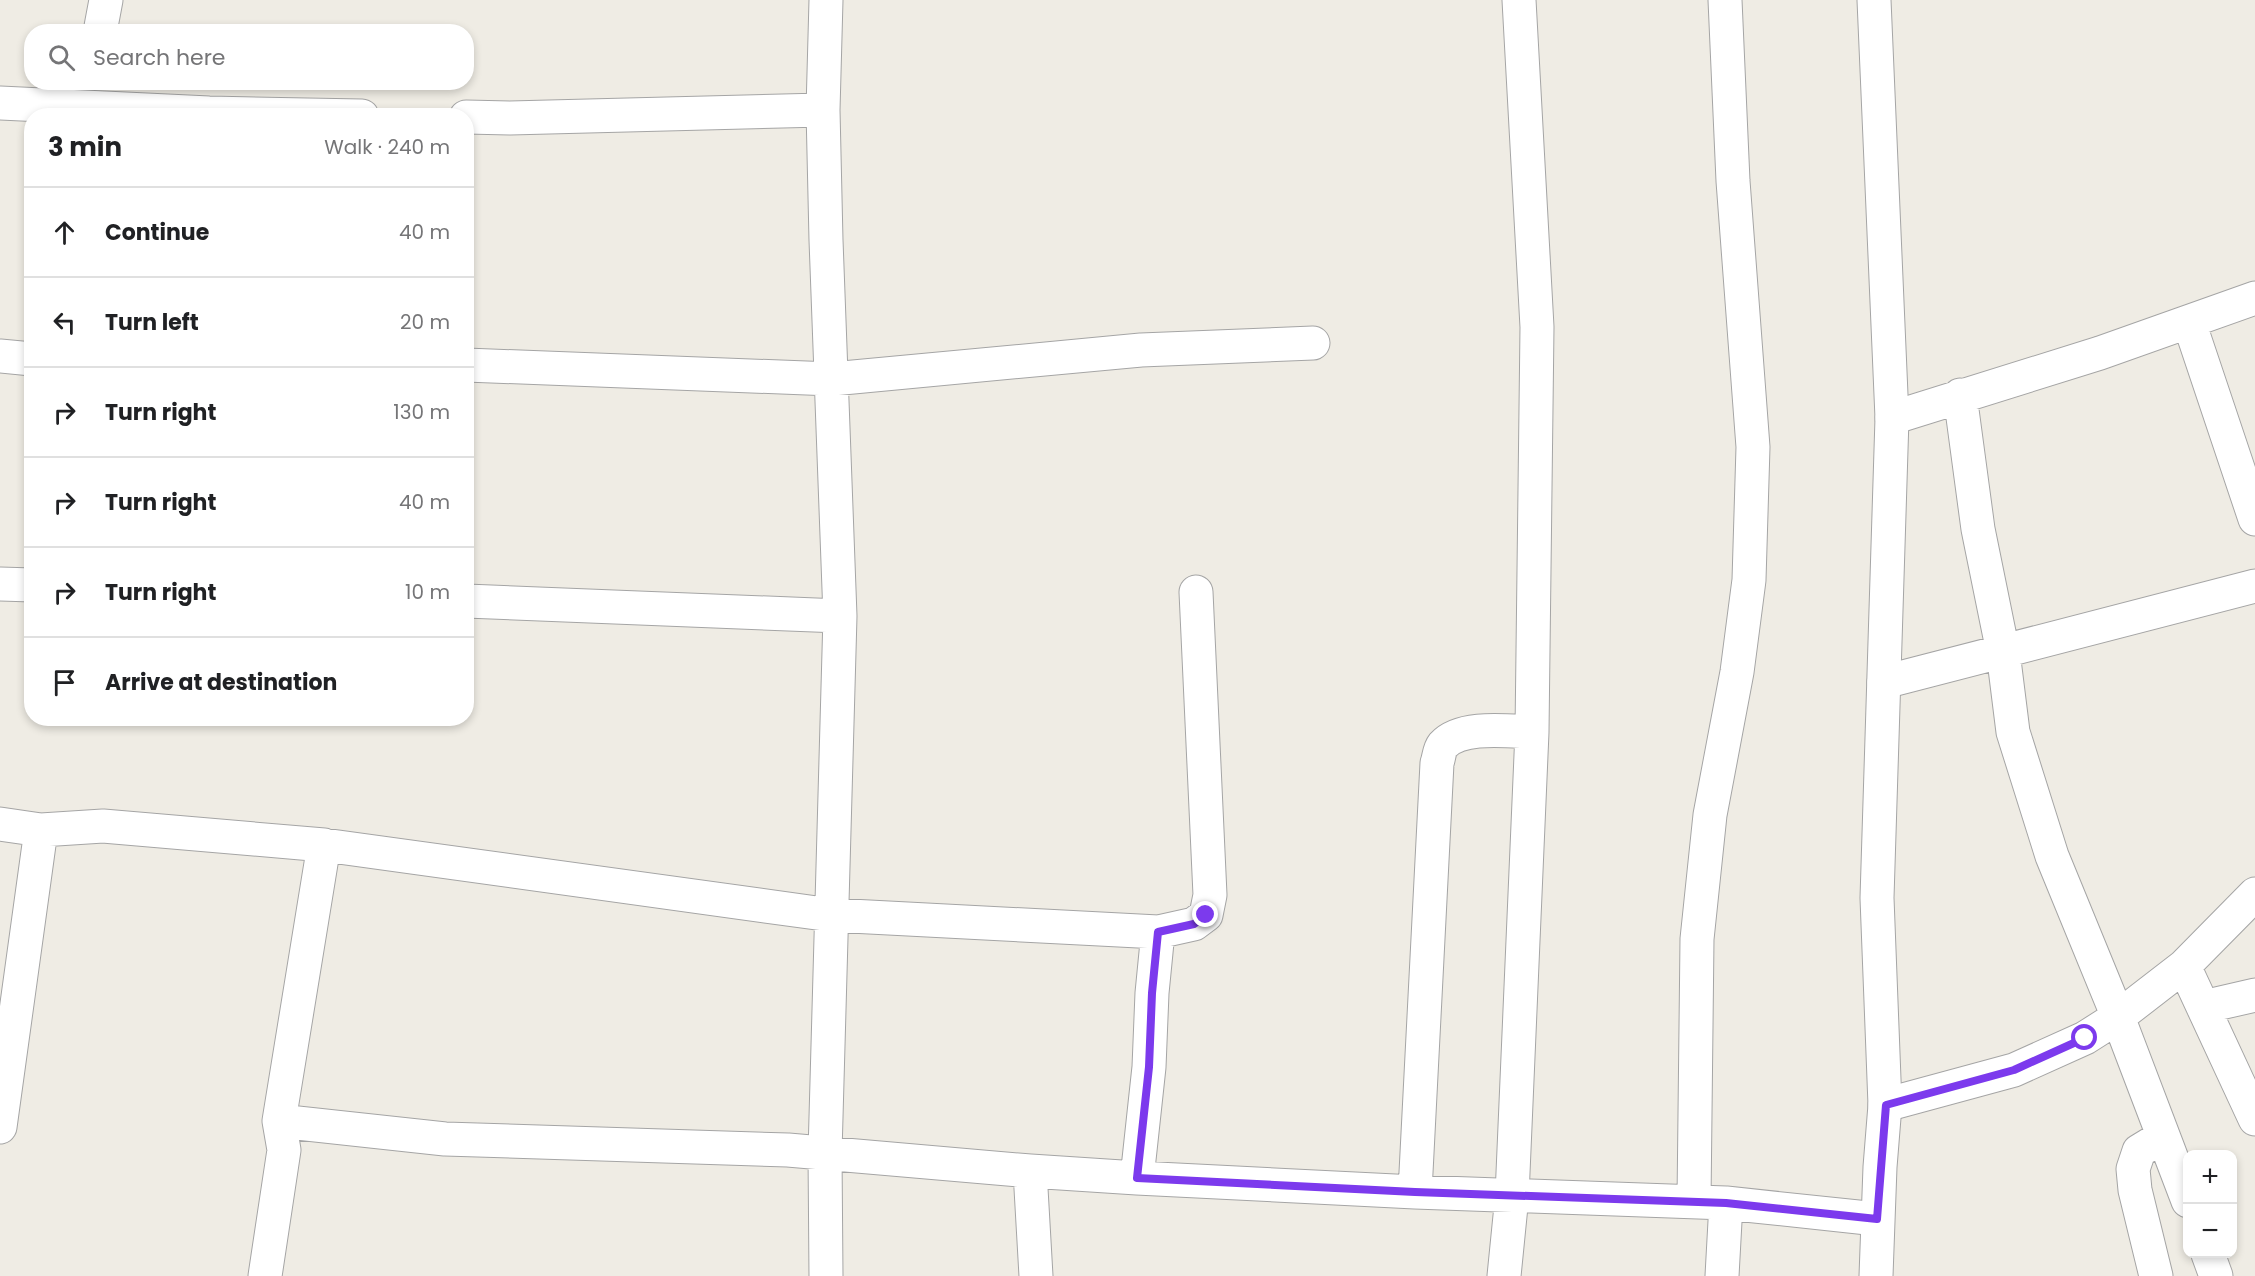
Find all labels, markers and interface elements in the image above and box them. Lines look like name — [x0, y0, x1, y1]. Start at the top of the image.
search box — [24, 24, 474, 90]
icon: search — [45, 41, 78, 74]
text: Search here — [93, 42, 226, 73]
text: 3 min — [48, 129, 122, 165]
text: Walk · 240 m — [324, 133, 450, 161]
icon: ahead — [48, 216, 81, 249]
text: Continue — [105, 217, 209, 248]
text: 40 m — [399, 218, 450, 246]
icon: left — [48, 306, 81, 339]
text: Turn left — [105, 307, 199, 338]
text: 20 m — [400, 308, 450, 336]
icon: right — [48, 396, 81, 429]
text: Turn right — [105, 397, 216, 428]
text: 130 m — [393, 398, 450, 426]
icon: right — [48, 486, 81, 519]
text: Turn right — [105, 487, 216, 518]
text: 40 m — [399, 488, 450, 516]
icon: right — [48, 576, 81, 609]
text: Turn right — [105, 577, 216, 608]
text: 10 m — [405, 578, 450, 606]
icon: arrive — [48, 666, 81, 699]
text: Arrive at destination — [105, 667, 337, 698]
route end — [1192, 901, 1218, 927]
route start — [2071, 1024, 2097, 1050]
map controls — [2183, 1150, 2237, 1258]
button: + — [2183, 1150, 2237, 1204]
button: − — [2183, 1204, 2237, 1258]

